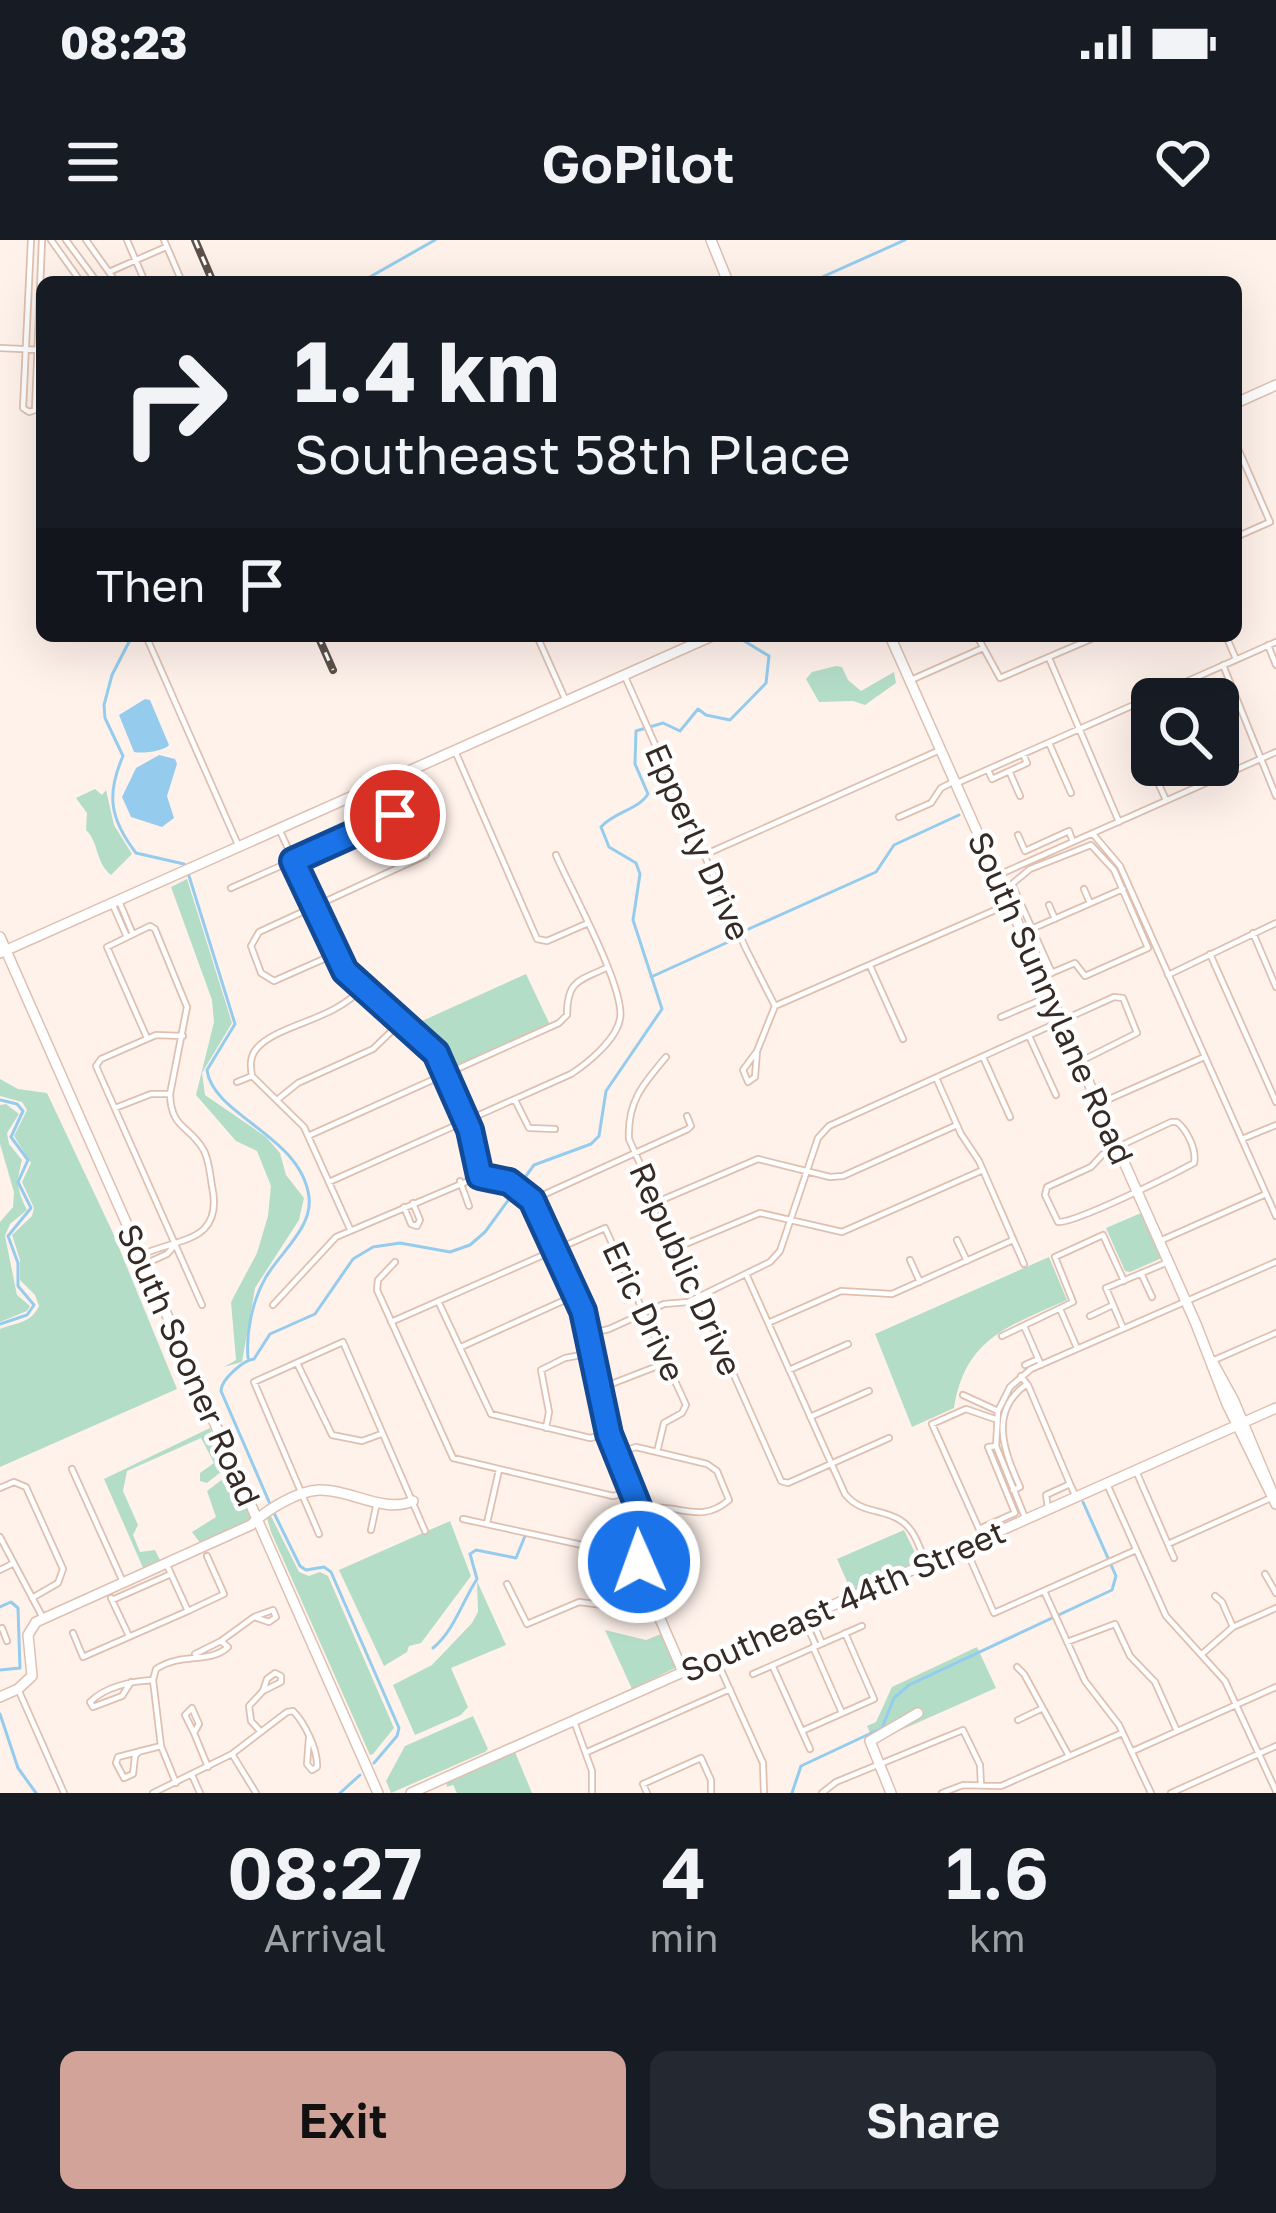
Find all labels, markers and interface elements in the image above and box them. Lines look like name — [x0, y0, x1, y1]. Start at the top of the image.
text: 08:23 — [60, 15, 187, 69]
icon: menu — [60, 129, 126, 195]
icon: heart — [1150, 129, 1216, 195]
text: GoPilot — [541, 130, 735, 195]
text: 1.4 km — [294, 320, 560, 420]
icon: right — [96, 324, 252, 480]
text: Southeast 58th Place — [294, 421, 850, 486]
icon: arrive — [229, 552, 295, 618]
text: Then — [96, 558, 205, 612]
map controls — [1131, 678, 1239, 786]
button: search — [1131, 678, 1239, 786]
street label: Epperly Drive — [638, 737, 759, 946]
pin — [344, 764, 446, 866]
icon: arrive — [362, 782, 428, 848]
street label: South Sunnylane Road — [960, 825, 1142, 1170]
street label: Republic Drive — [622, 1156, 751, 1381]
street label: South Sooner Road — [110, 1218, 269, 1512]
street label: Eric Drive — [595, 1235, 694, 1387]
position arrow — [576, 1499, 702, 1625]
street label: Southeast 44th Street — [675, 1511, 1011, 1690]
text: 08:27 — [227, 1828, 423, 1915]
text: 4 — [661, 1828, 707, 1915]
text: 1.6 — [945, 1828, 1049, 1915]
text: Arrival — [264, 1914, 386, 1961]
text: min — [650, 1914, 719, 1961]
text: km — [969, 1914, 1026, 1961]
button: Exit — [60, 2051, 626, 2189]
button: Share — [650, 2051, 1216, 2189]

